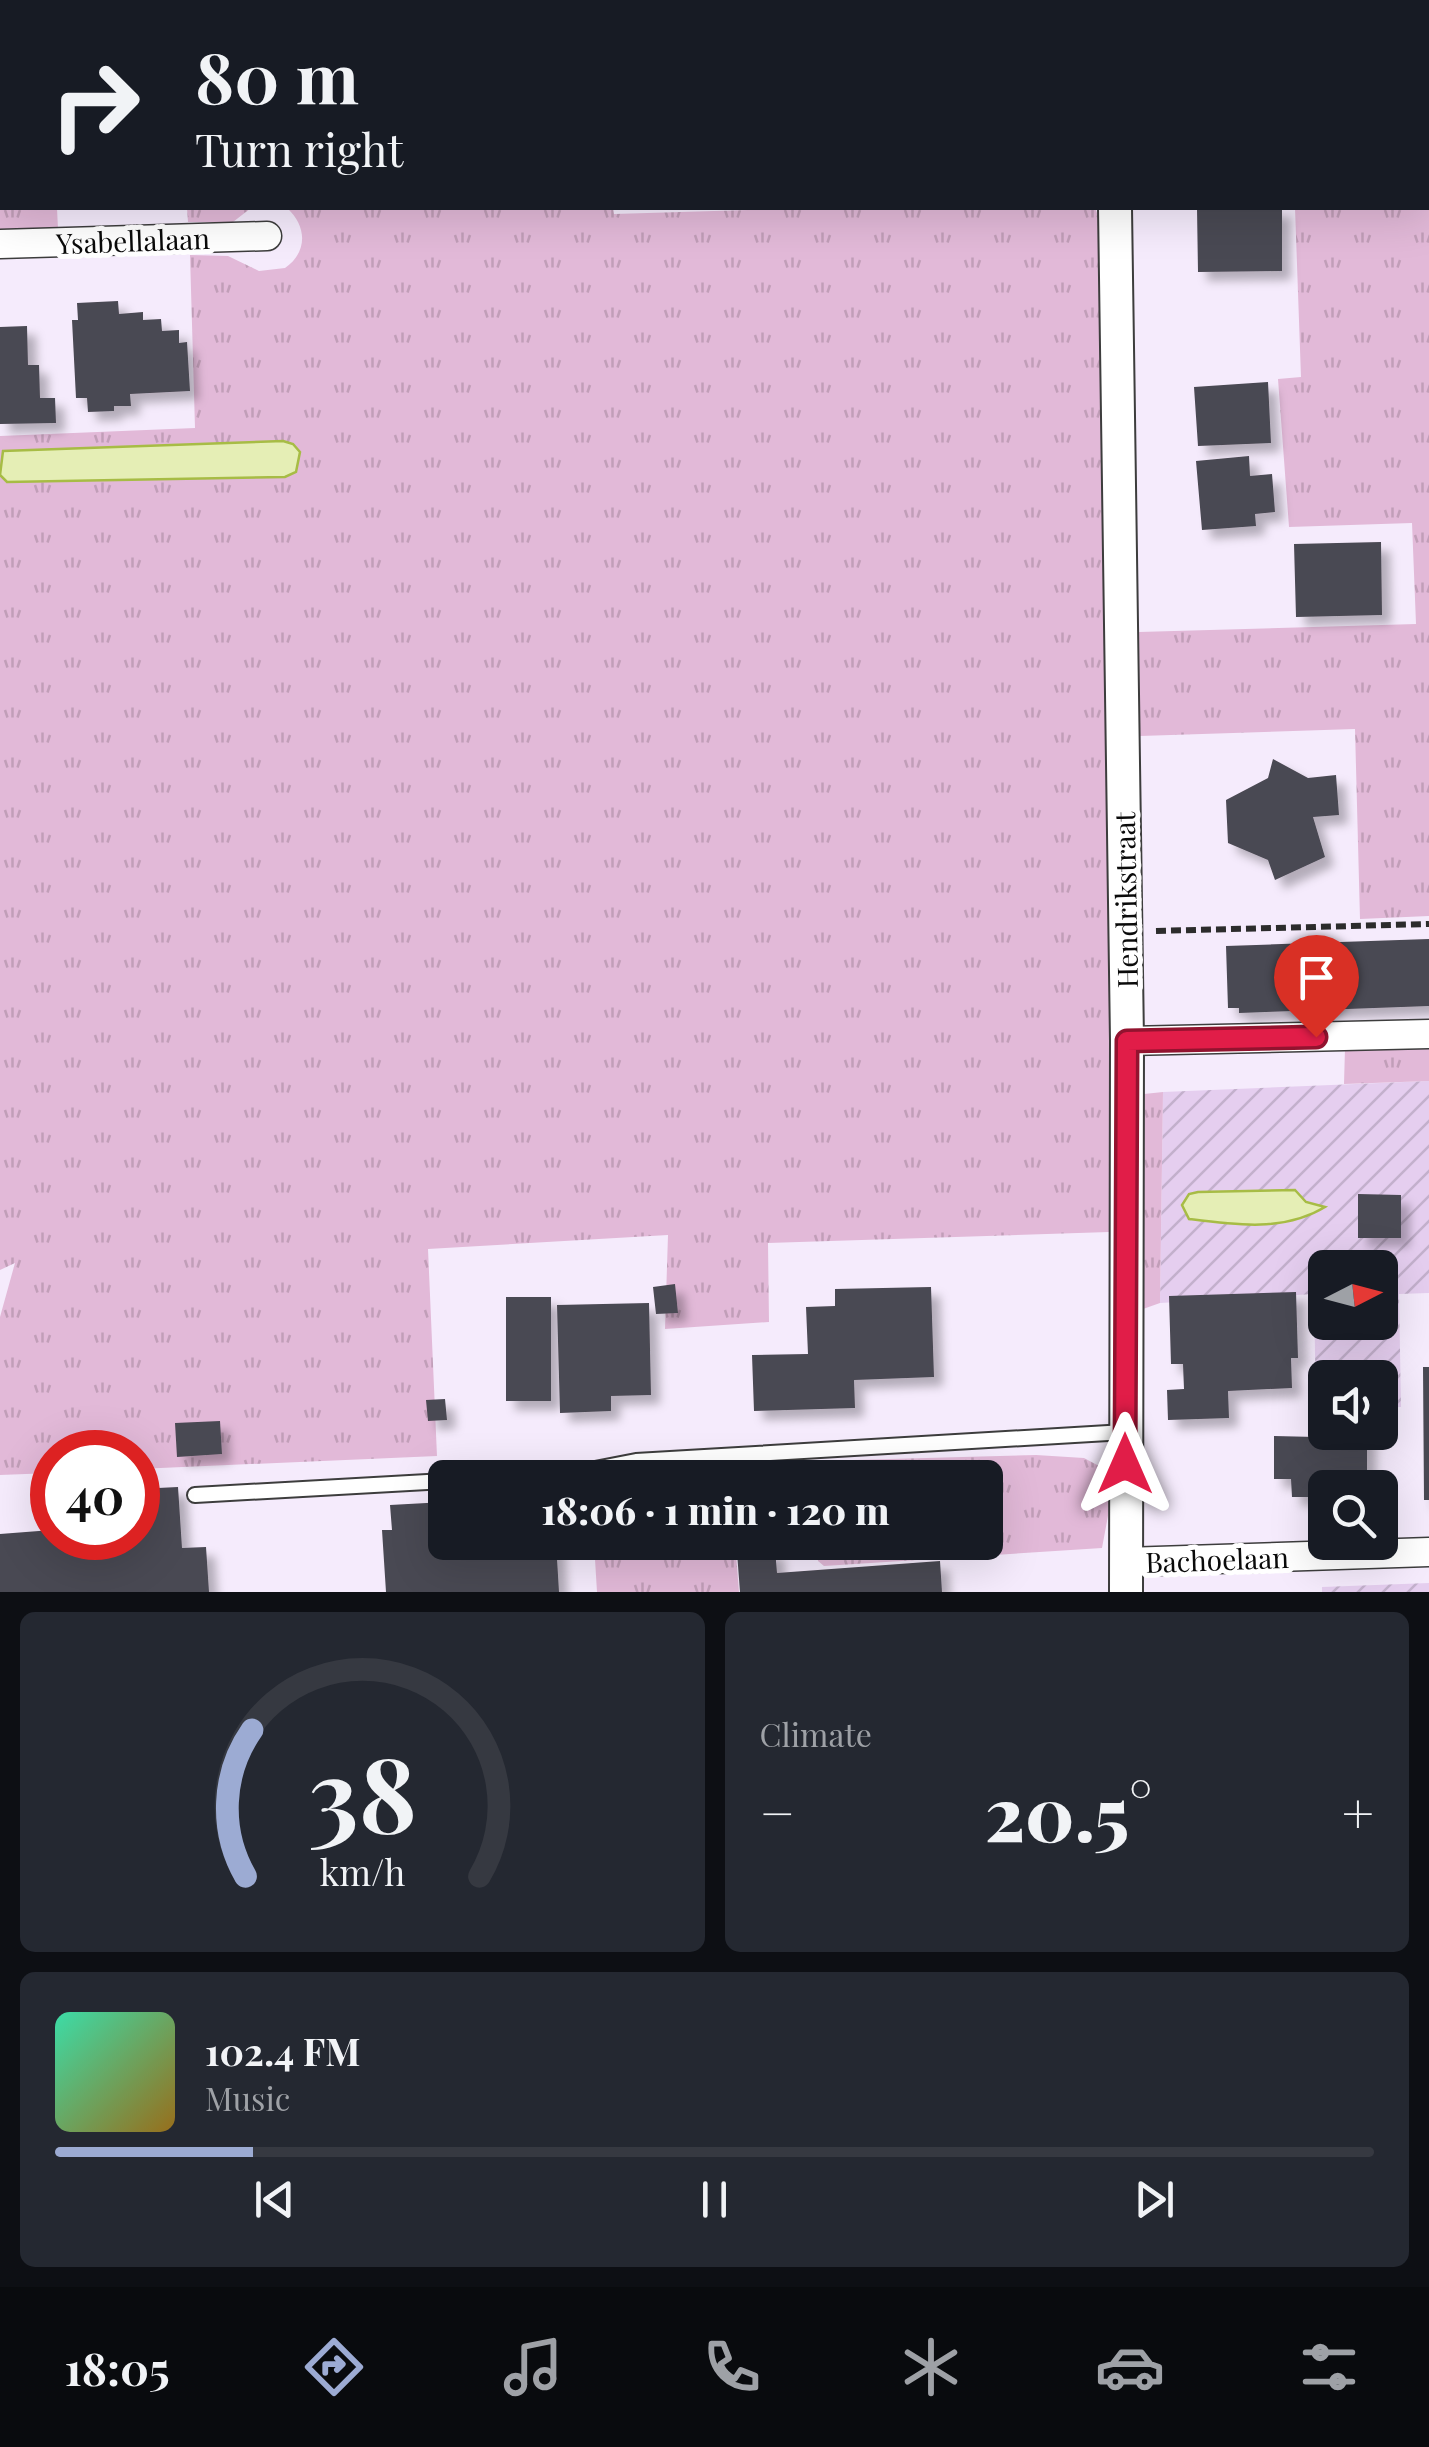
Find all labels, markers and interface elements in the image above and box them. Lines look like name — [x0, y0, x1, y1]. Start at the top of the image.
text: 80 m — [195, 28, 359, 122]
icon: right — [30, 40, 160, 170]
text: Turn right — [195, 118, 403, 178]
street label: Ysabellalaan — [54, 219, 211, 261]
street label: Hendrikstraat — [1105, 810, 1145, 989]
pin — [1274, 935, 1359, 1038]
icon: arrive — [1289, 950, 1344, 1005]
north arrow — [1308, 1250, 1398, 1340]
map controls — [1308, 1250, 1398, 1560]
button: sound — [1308, 1360, 1398, 1450]
position arrow — [1073, 1412, 1177, 1516]
speed limit sign: 40 — [30, 1430, 160, 1560]
button: search — [1308, 1470, 1398, 1560]
text: 18:06 · 1 min · 120 m — [541, 1484, 890, 1535]
street label: Bachoelaan — [1145, 1538, 1290, 1580]
text: Climate — [760, 1712, 872, 1755]
text: 38 — [308, 1721, 417, 1860]
text: 20.5° — [985, 1761, 1152, 1861]
text: − — [760, 1774, 795, 1848]
text: + — [1342, 1774, 1374, 1848]
text: km/h — [319, 1847, 405, 1895]
text: 102.4 FM — [205, 2025, 360, 2076]
text: Music — [205, 2076, 290, 2119]
icon: previous — [247, 2172, 302, 2227]
icon: pause — [687, 2172, 742, 2227]
icon: next — [1127, 2172, 1182, 2227]
icon: directions — [299, 2332, 369, 2402]
icon: music — [498, 2332, 568, 2402]
icon: phone — [697, 2332, 767, 2402]
icon: climate — [896, 2332, 966, 2402]
icon: car — [1095, 2332, 1165, 2402]
icon: filters — [1294, 2332, 1364, 2402]
text: 18:05 — [65, 2337, 170, 2397]

